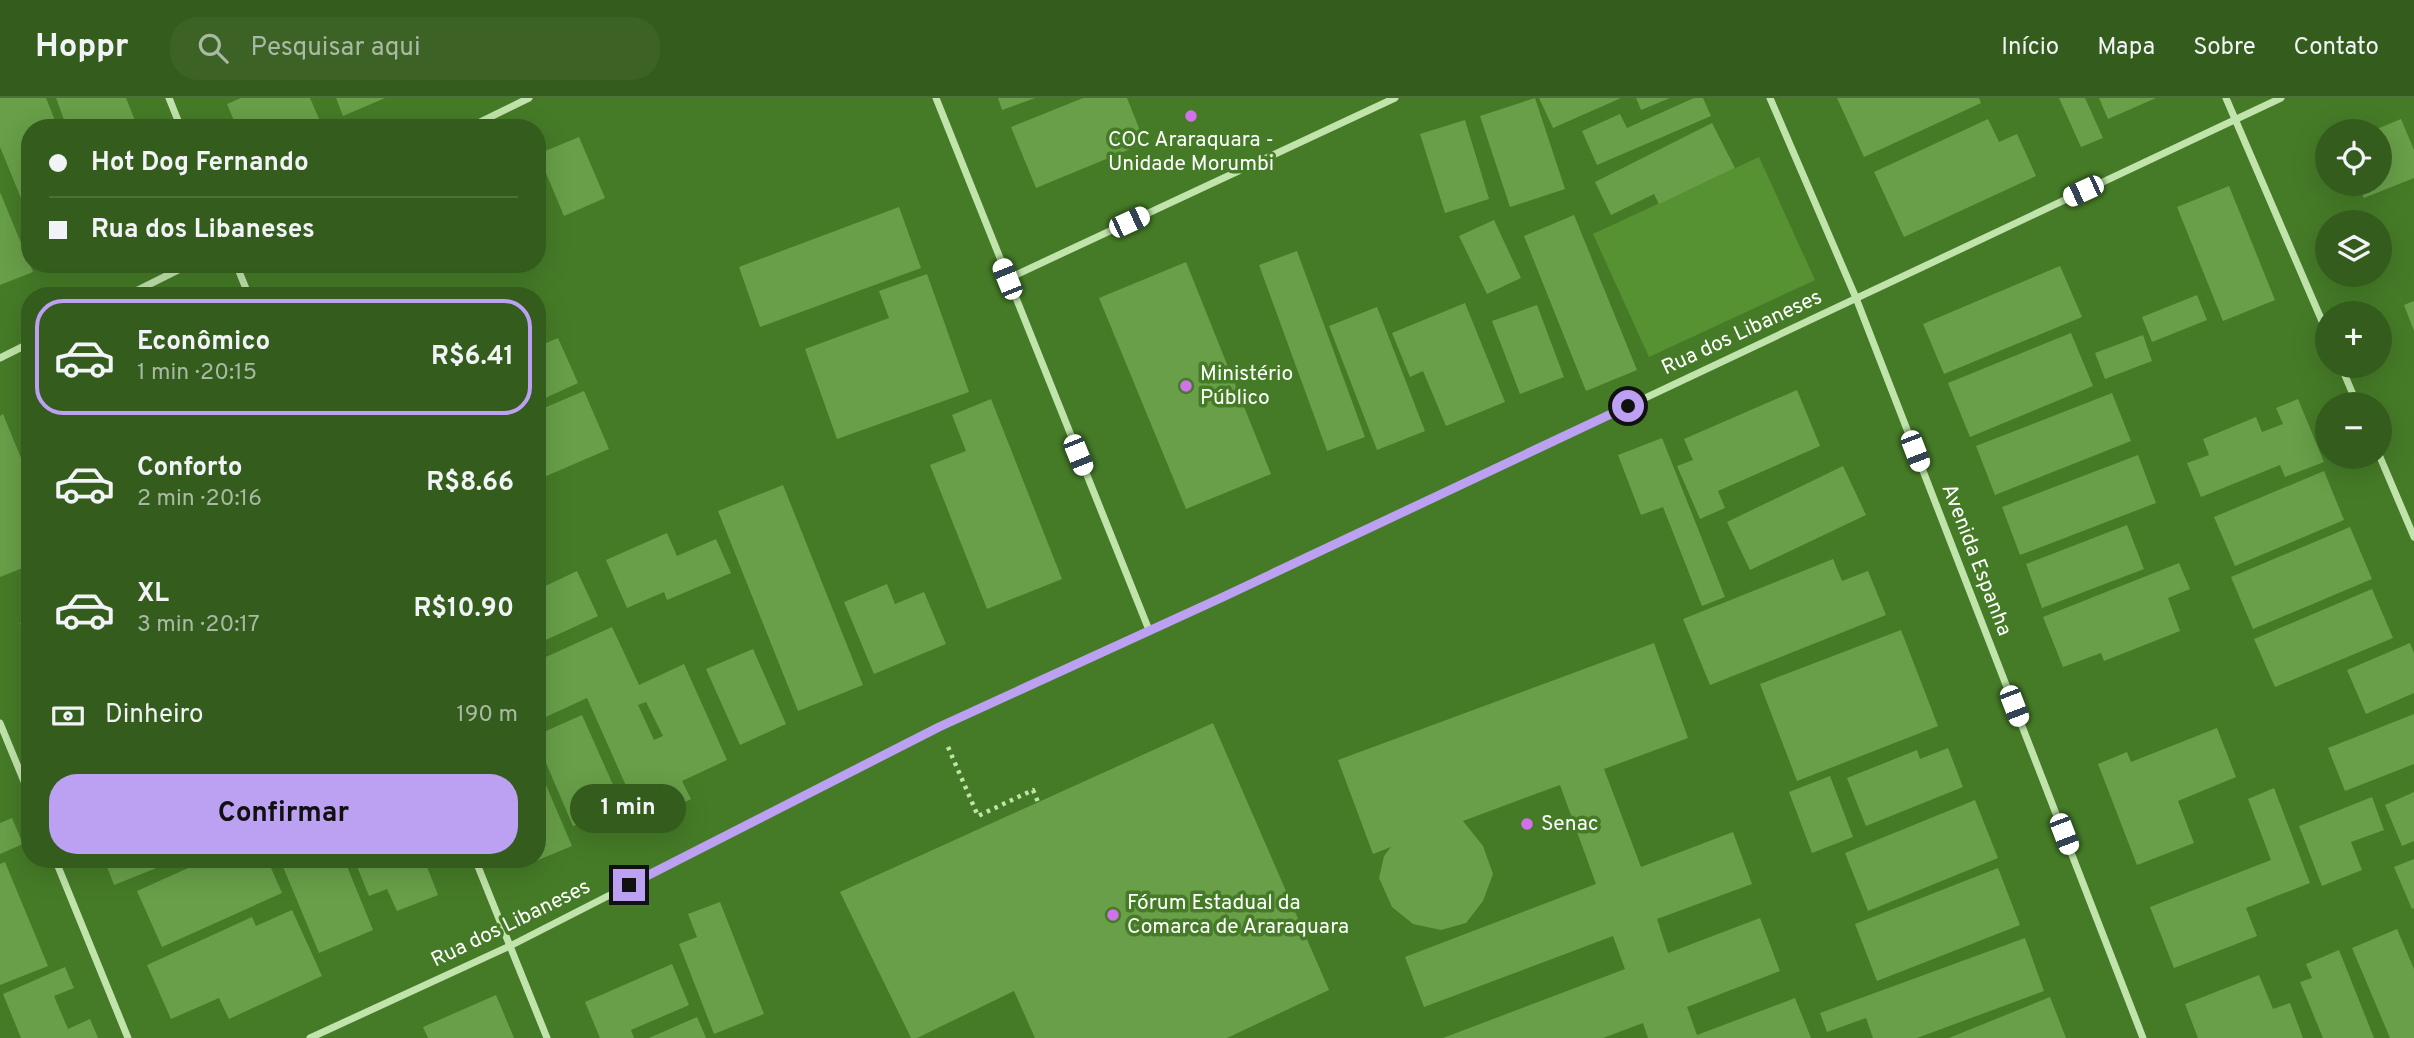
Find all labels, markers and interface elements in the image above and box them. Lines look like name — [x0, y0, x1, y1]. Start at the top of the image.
search box — [170, 17, 660, 80]
text: Hoppr — [35, 27, 128, 69]
icon: search — [194, 29, 232, 67]
text: Pesquisar aqui — [250, 32, 421, 65]
text: Início — [2001, 33, 2059, 63]
text: Mapa — [2097, 33, 2155, 63]
text: Sobre — [2193, 33, 2256, 63]
text: Contato — [2294, 33, 2379, 63]
marker: COC Araraquara - Unidade Morumbi — [1183, 108, 1199, 124]
map controls — [2315, 119, 2392, 469]
button: locate — [2315, 119, 2392, 196]
place label: COC Araraquara - Unidade Morumbi — [1108, 127, 1274, 178]
text: Hot Dog Fernando — [91, 147, 309, 180]
car — [2060, 173, 2107, 209]
car — [1106, 204, 1153, 240]
button: layers — [2315, 210, 2392, 287]
text: Rua dos Libaneses — [91, 214, 315, 247]
car — [990, 256, 1025, 302]
street label: Rua dos Libaneses — [1657, 284, 1827, 382]
button: + — [2315, 301, 2392, 378]
icon: car — [53, 326, 116, 389]
text: Econômico — [137, 326, 270, 359]
text: R$6.41 — [431, 341, 514, 374]
text: 1 min · 20:15 — [137, 359, 257, 388]
place label: Ministério Público — [1200, 361, 1293, 412]
marker: Ministério Público — [1178, 378, 1194, 394]
route start — [1612, 390, 1644, 422]
button: − — [2315, 392, 2392, 469]
car — [1898, 428, 1933, 474]
car — [1061, 432, 1096, 478]
icon: car — [53, 452, 116, 515]
text: Conforto — [137, 452, 243, 485]
text: R$8.66 — [426, 467, 514, 500]
street label: Avenida Espanha — [1935, 480, 2017, 640]
text: 2 min · 20:16 — [137, 485, 262, 514]
icon: car — [53, 578, 116, 641]
text: XL — [137, 578, 169, 611]
text: R$10.90 — [413, 593, 514, 626]
text: 3 min · 20:17 — [137, 611, 260, 640]
car — [1997, 683, 2032, 729]
icon: cash — [49, 697, 87, 735]
text: Dinheiro — [105, 699, 204, 732]
text: 190 m — [456, 701, 518, 730]
button: Confirmar — [49, 774, 518, 854]
callout: 1 min — [571, 784, 687, 832]
text: 1 min — [600, 794, 656, 823]
place label: Senac — [1541, 811, 1599, 838]
car — [2047, 811, 2082, 857]
marker: Senac — [1519, 816, 1535, 832]
route end — [613, 869, 645, 901]
street label: Rua dos Libaneses — [427, 874, 595, 974]
place label: Fórum Estadual da Comarca de Araraquara — [1127, 890, 1349, 941]
marker: Fórum Estadual da Comarca de Araraquara — [1105, 907, 1121, 923]

